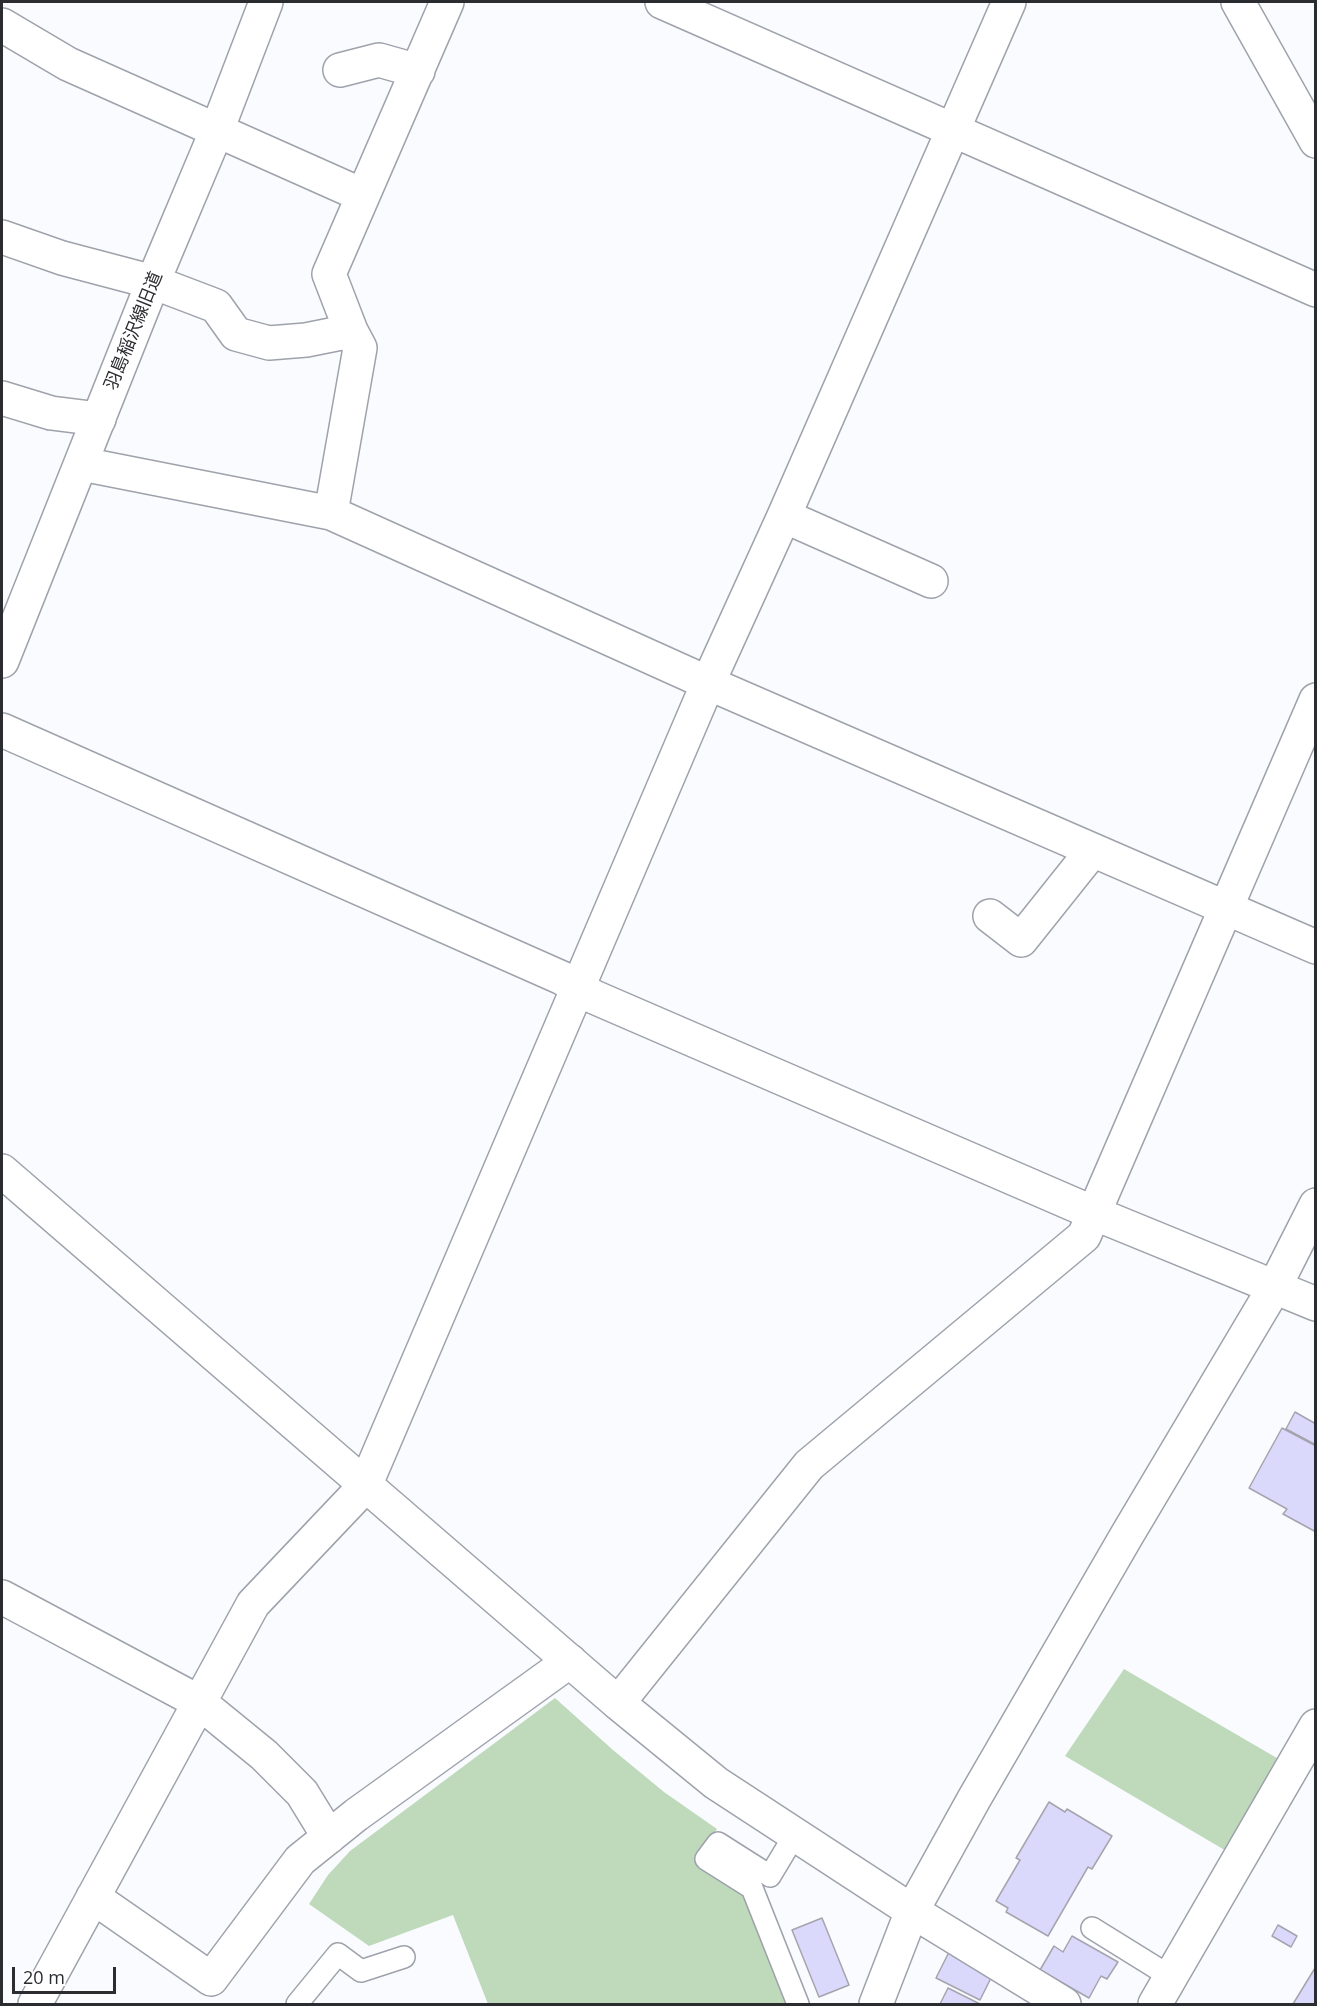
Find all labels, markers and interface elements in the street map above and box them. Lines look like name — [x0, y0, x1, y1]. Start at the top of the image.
street label: 羽島稲沢線旧道 — [100, 269, 168, 393]
scale bar — [15, 1955, 118, 1993]
text: 20 m — [23, 1965, 65, 1989]

